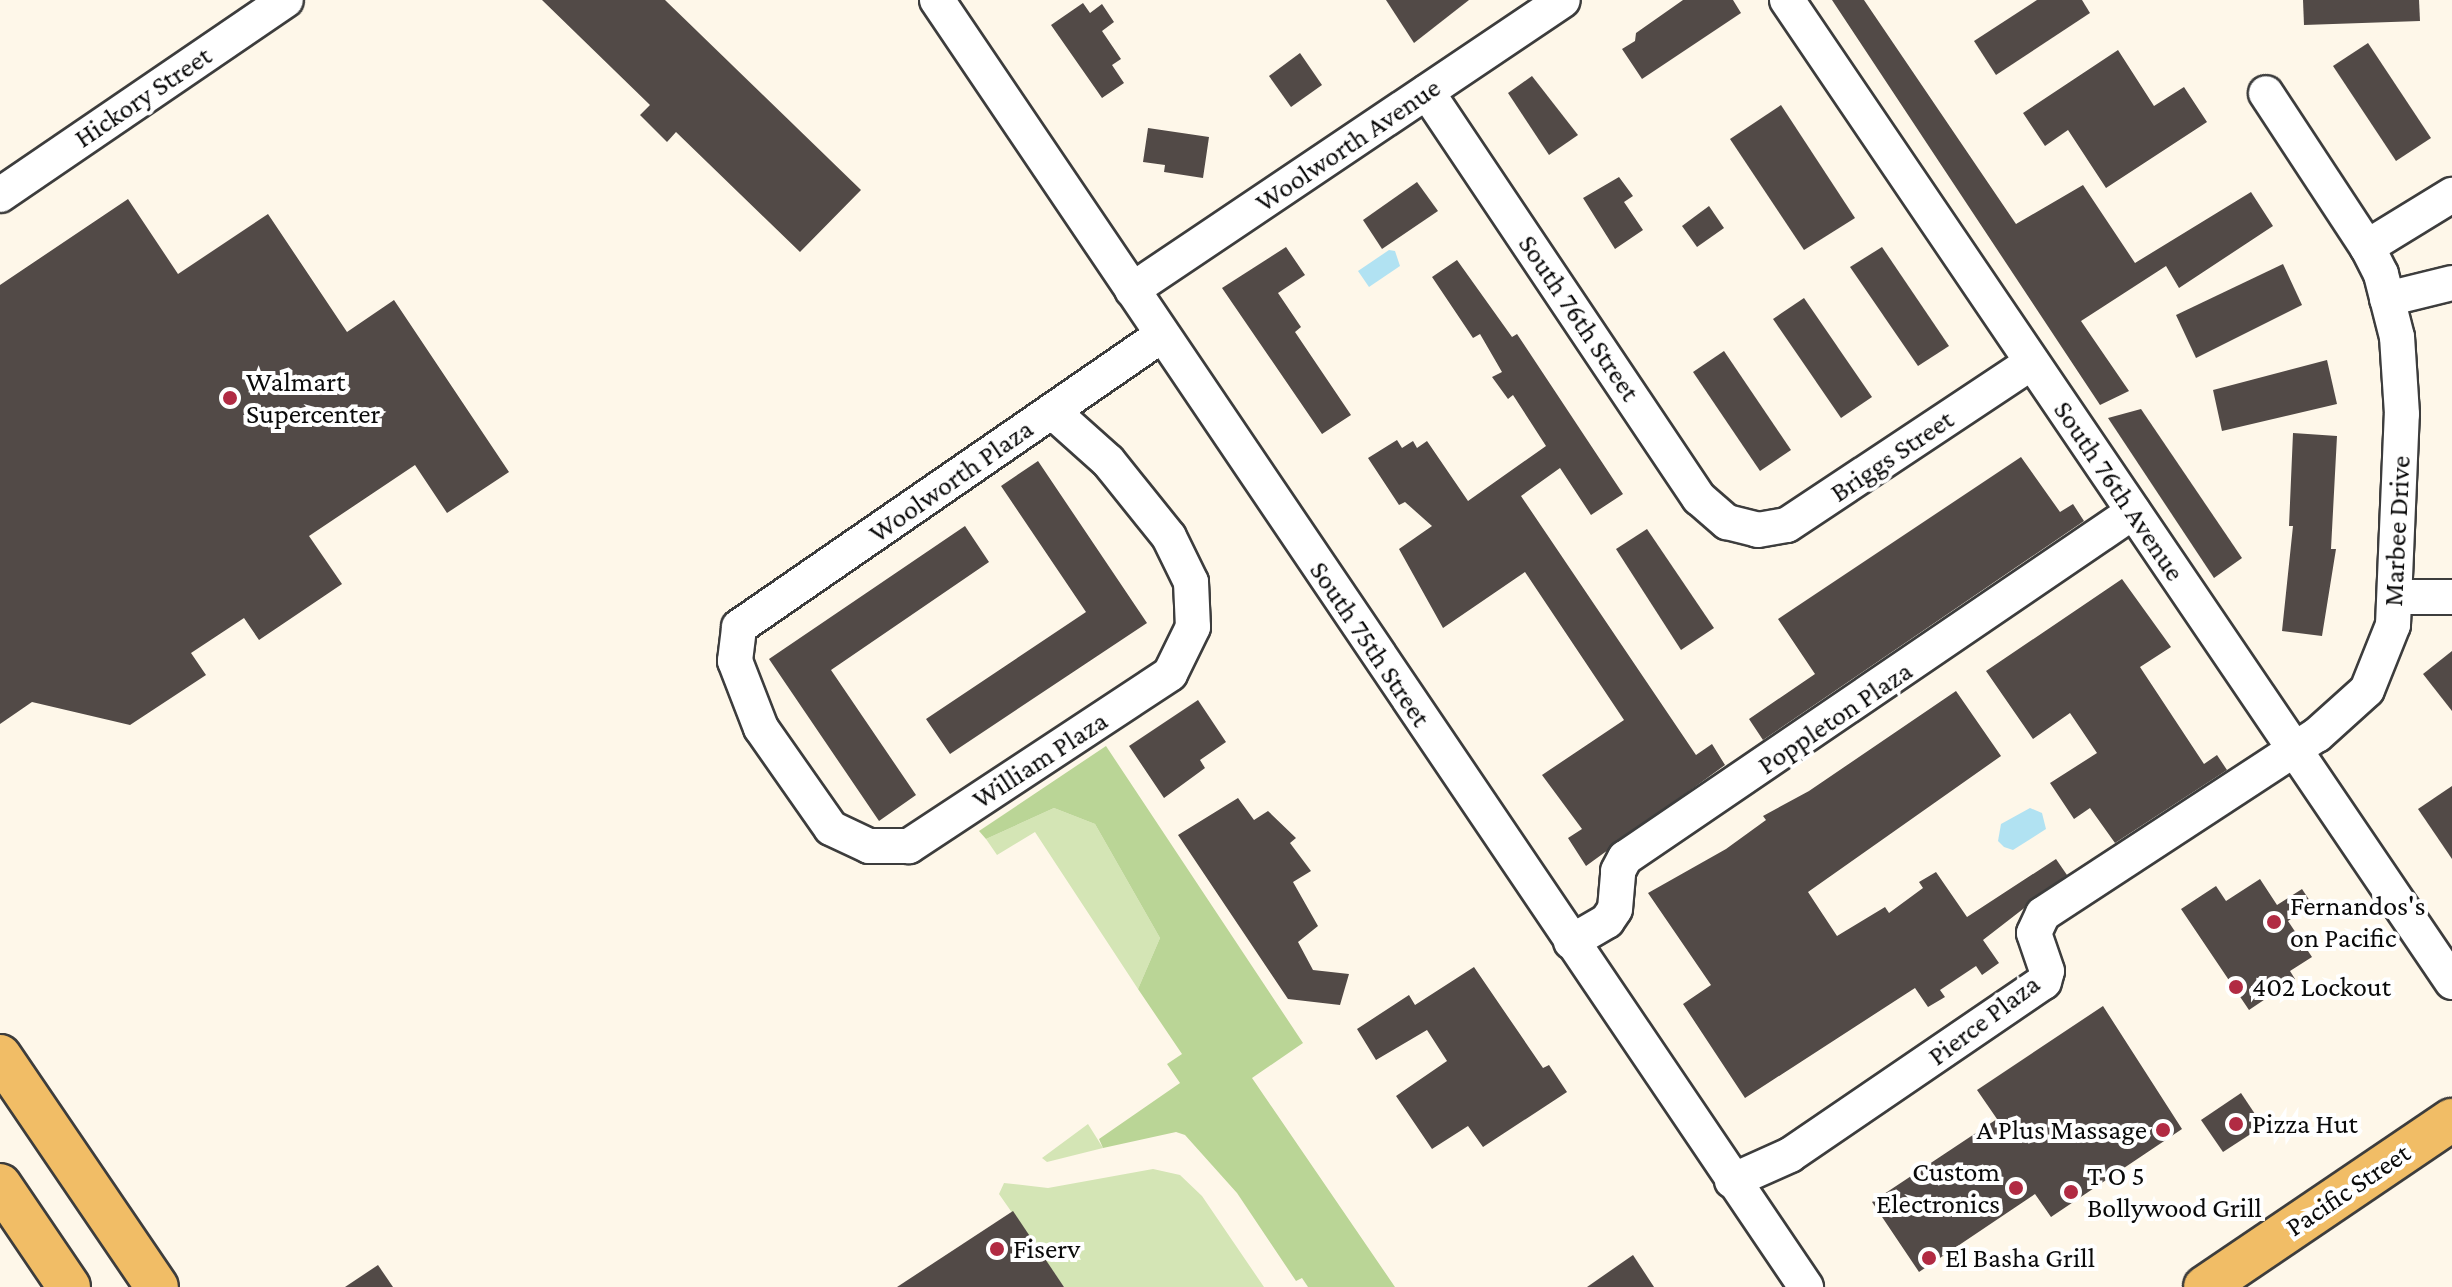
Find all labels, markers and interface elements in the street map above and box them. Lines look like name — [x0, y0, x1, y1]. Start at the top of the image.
street label: Hickory Street — [68, 39, 218, 155]
street label: Woolworth Avenue — [1249, 71, 1447, 219]
street label: South 76th Street — [1511, 228, 1647, 408]
place label: Walmart Supercenter — [246, 365, 380, 431]
marker: Walmart Supercenter — [221, 389, 239, 407]
street label: South 76th Avenue — [2046, 394, 2192, 588]
street label: Briggs Street — [1824, 403, 1960, 509]
street label: Woolworth Plaza — [862, 412, 1040, 550]
street label: Marbee Drive — [2376, 455, 2418, 607]
street label: South 75th Street — [1302, 555, 1438, 733]
street label: Poppleton Plaza — [1751, 654, 1919, 782]
street label: William Plaza — [966, 704, 1114, 816]
place label: Fernandos's on Pacific — [2290, 889, 2425, 955]
marker: Fernandos's on Pacific — [2265, 913, 2283, 931]
street label: Pierce Plaza — [1921, 967, 2047, 1073]
place label: 402 Lockout — [2252, 970, 2391, 1004]
marker: 402 Lockout — [2227, 978, 2245, 996]
place label: Pizza Hut — [2252, 1107, 2358, 1141]
place label: A Plus Massage — [1976, 1113, 2147, 1147]
marker: Pizza Hut — [2227, 1115, 2245, 1133]
marker: A Plus Massage — [2154, 1121, 2172, 1139]
street label: Pacific Street — [2279, 1136, 2417, 1244]
place label: Custom Electronics — [1876, 1155, 2000, 1221]
place label: T O 5 Bollywood Grill — [2087, 1159, 2262, 1225]
marker: Custom Electronics — [2007, 1179, 2025, 1197]
marker: T O 5 Bollywood Grill — [2062, 1183, 2080, 1201]
place label: Fiserv — [1013, 1232, 1080, 1266]
marker: Fiserv — [988, 1240, 1006, 1258]
place label: El Basha Grill — [1945, 1241, 2095, 1275]
marker: El Basha Grill — [1920, 1249, 1938, 1267]

